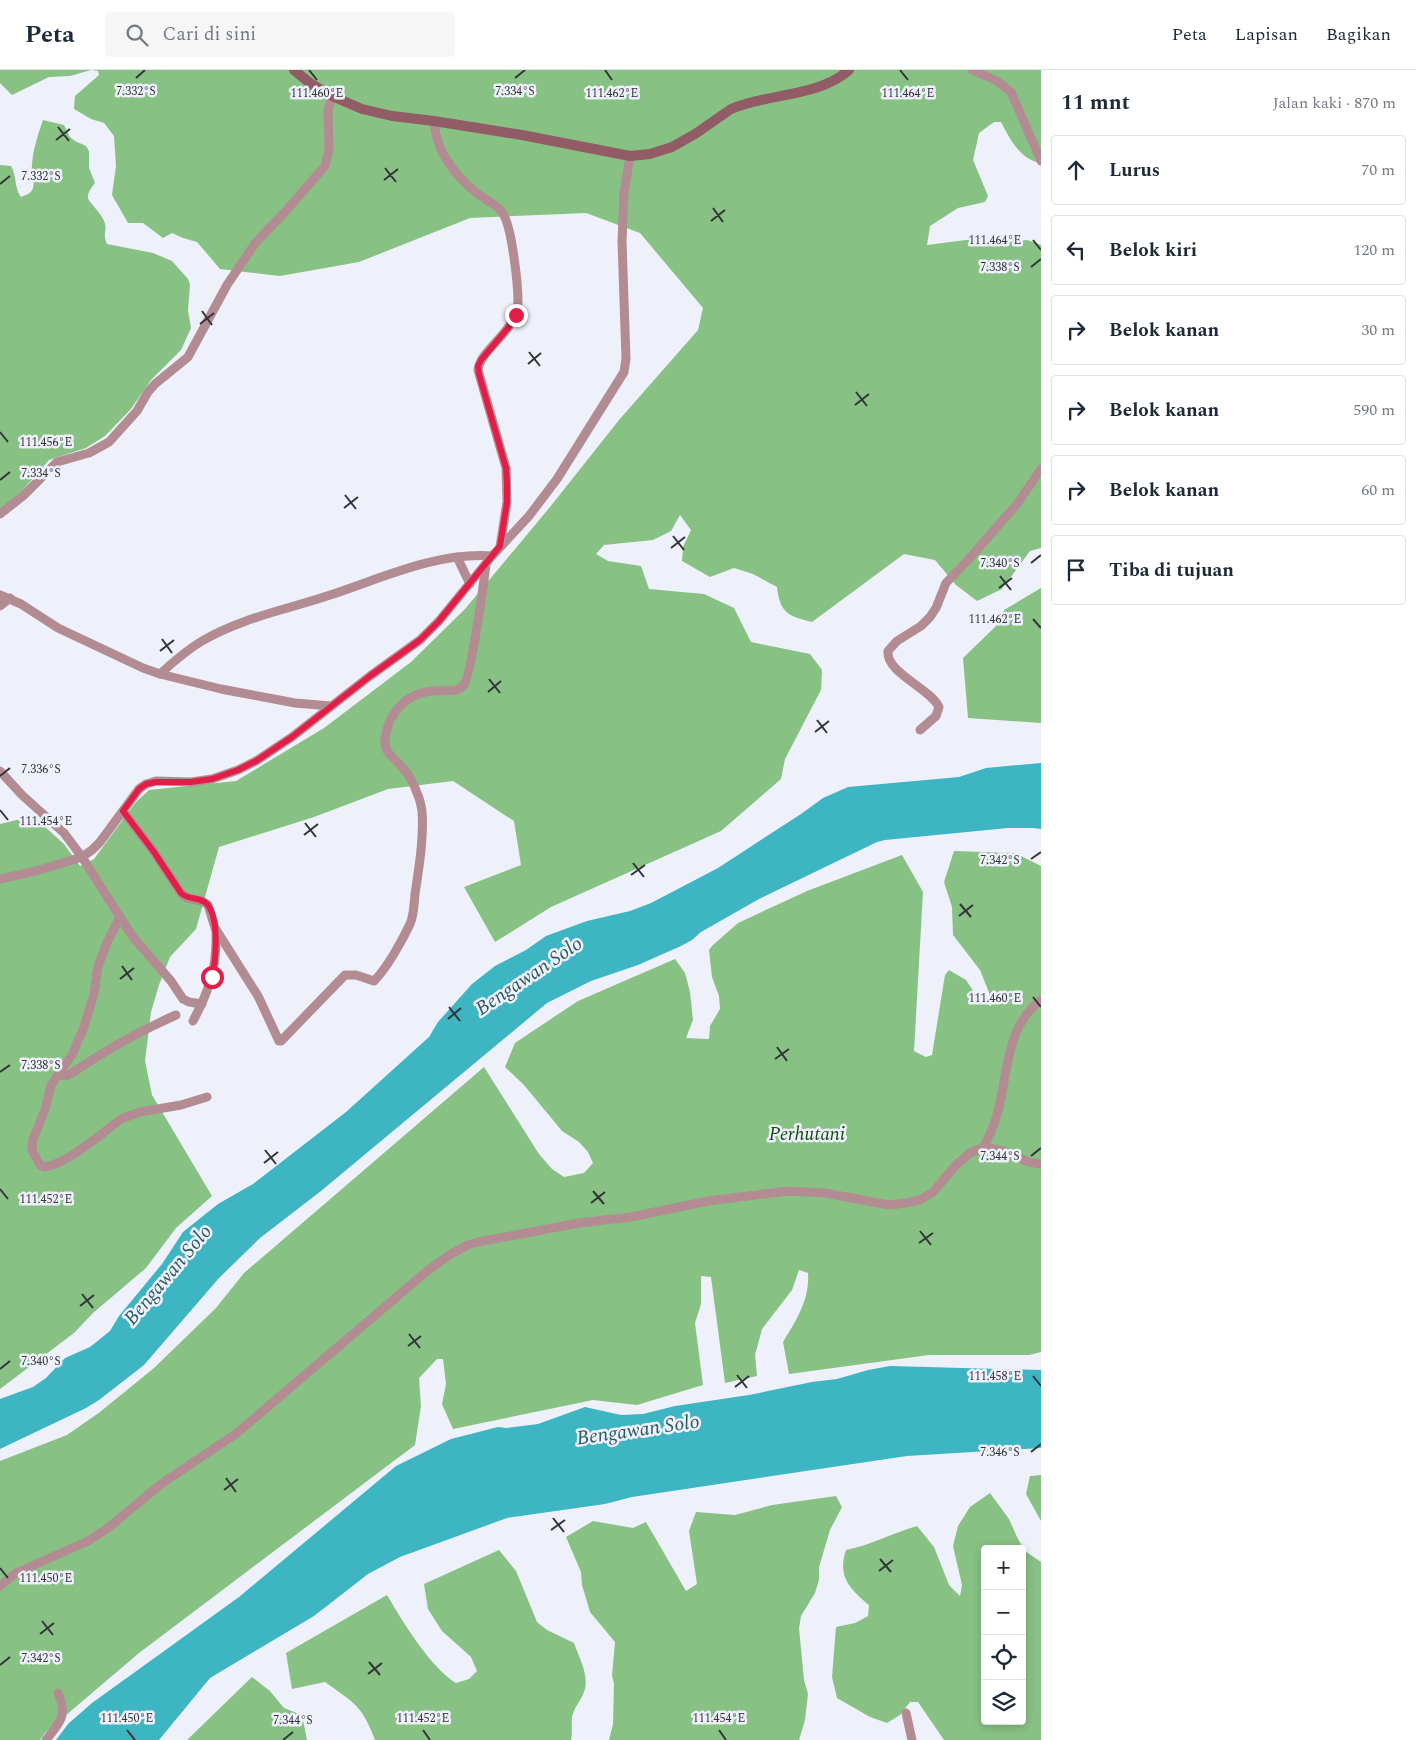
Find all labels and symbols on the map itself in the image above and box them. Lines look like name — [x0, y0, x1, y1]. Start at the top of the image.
text: 7.332°S — [116, 82, 156, 101]
text: 7.334°S — [495, 82, 535, 101]
text: 111.460°E — [291, 84, 343, 103]
text: 111.462°E — [586, 84, 638, 103]
text: 111.464°E — [882, 84, 934, 103]
text: 7.332°S — [21, 167, 61, 186]
text: 111.464°E — [969, 231, 1021, 250]
text: 7.338°S — [980, 258, 1020, 277]
route end — [505, 304, 528, 327]
text: 111.456°E — [20, 433, 72, 452]
text: 7.334°S — [21, 464, 61, 483]
text: 7.340°S — [980, 554, 1020, 573]
text: 111.462°E — [969, 610, 1021, 629]
text: 7.336°S — [21, 760, 61, 779]
text: 111.454°E — [20, 812, 72, 831]
text: 7.342°S — [980, 851, 1020, 870]
water label: Bengawan Solo — [469, 929, 589, 1023]
route start — [201, 966, 224, 989]
text: 111.460°E — [969, 989, 1021, 1008]
text: 7.338°S — [21, 1056, 61, 1075]
park label: Perhutani — [769, 1120, 845, 1149]
text: 7.344°S — [980, 1147, 1020, 1166]
text: 111.452°E — [20, 1190, 72, 1209]
water label: Bengawan Solo — [117, 1218, 219, 1332]
text: 7.340°S — [21, 1352, 61, 1371]
text: 111.458°E — [969, 1367, 1021, 1386]
water label: Bengawan Solo — [574, 1407, 702, 1453]
text: 7.346°S — [980, 1443, 1020, 1462]
text: 111.450°E — [20, 1569, 72, 1588]
text: 7.342°S — [21, 1649, 61, 1668]
text: 111.450°E — [101, 1709, 153, 1728]
text: 111.452°E — [397, 1709, 449, 1728]
text: 111.454°E — [693, 1709, 745, 1728]
text: 7.344°S — [273, 1711, 313, 1730]

